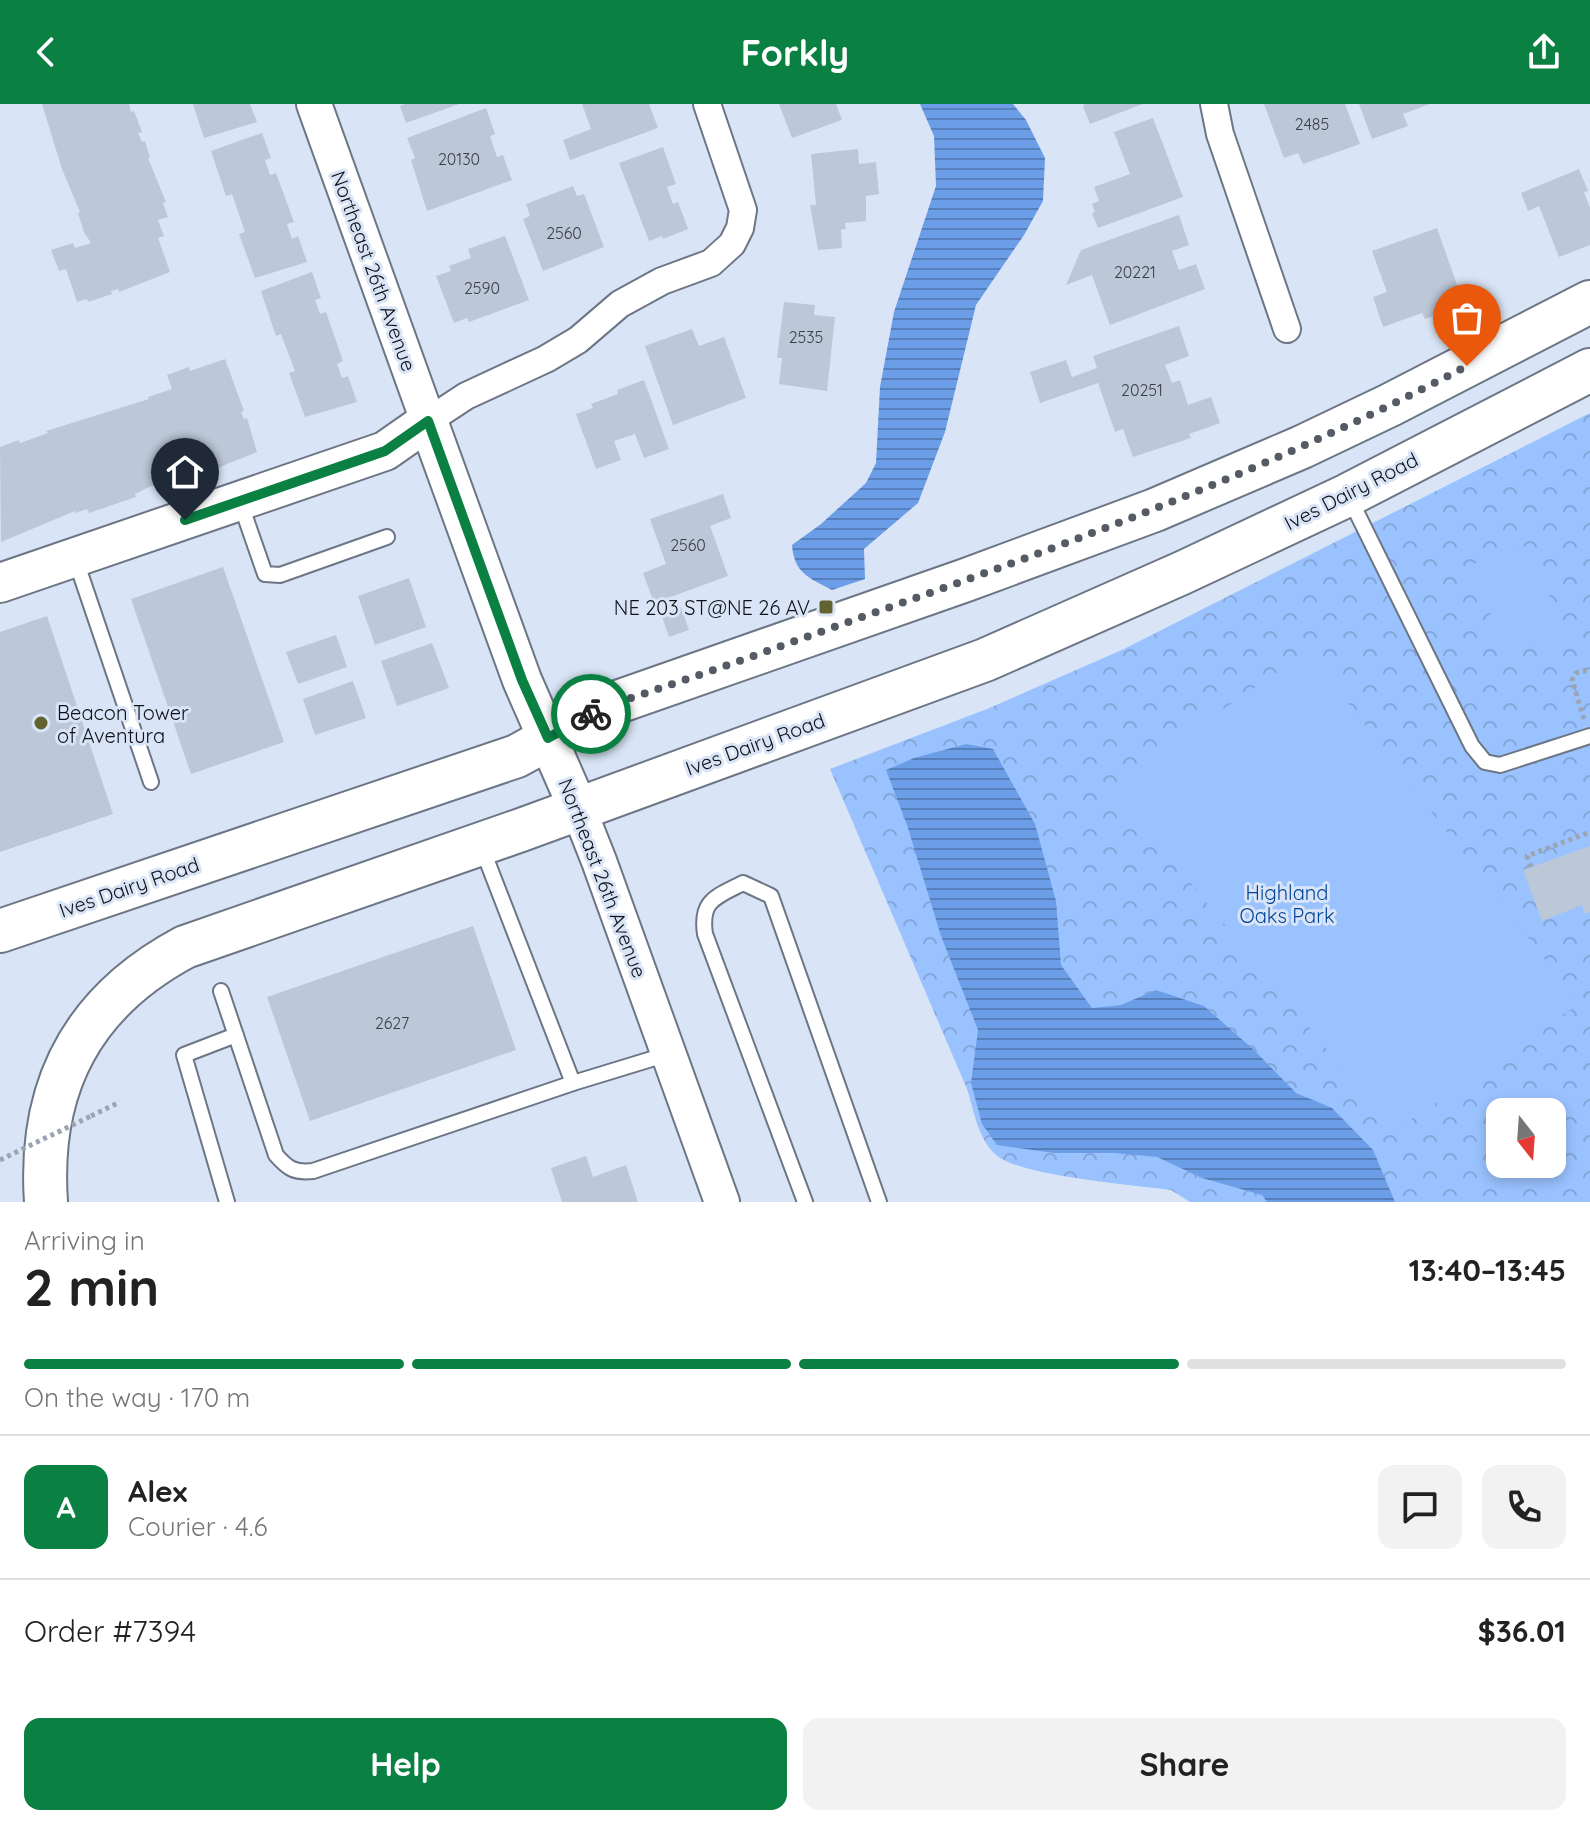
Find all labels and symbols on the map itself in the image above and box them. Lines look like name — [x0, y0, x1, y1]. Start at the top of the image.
house number: 2485 — [1295, 114, 1329, 134]
house number: 20130 — [438, 149, 480, 169]
street label: Northeast 26th Avenue — [326, 167, 422, 375]
house number: 2560 — [546, 223, 582, 243]
house number: 20221 — [1114, 262, 1156, 282]
house number: 2590 — [464, 278, 500, 298]
pin — [1433, 284, 1501, 366]
house number: 2535 — [789, 327, 823, 347]
house number: 20251 — [1121, 380, 1163, 400]
pin — [151, 438, 219, 520]
street label: Ives Dairy Road — [1280, 447, 1422, 535]
house number: 2560 — [670, 535, 706, 555]
place label: NE 203 ST@NE 26 AV — [614, 595, 810, 620]
marker: NE 203 ST@NE 26 AV — [817, 598, 835, 616]
courier — [551, 674, 631, 754]
place label: Beacon Tower of Aventura — [57, 700, 189, 748]
street label: Ives Dairy Road — [682, 707, 828, 781]
marker: Beacon Tower of Aventura — [32, 714, 50, 732]
street label: Northeast 26th Avenue — [553, 775, 653, 981]
street label: Ives Dairy Road — [56, 851, 202, 923]
park label: Highland Oaks Park — [1239, 880, 1335, 928]
house number: 2627 — [375, 1013, 409, 1033]
north arrow — [1486, 1098, 1566, 1178]

